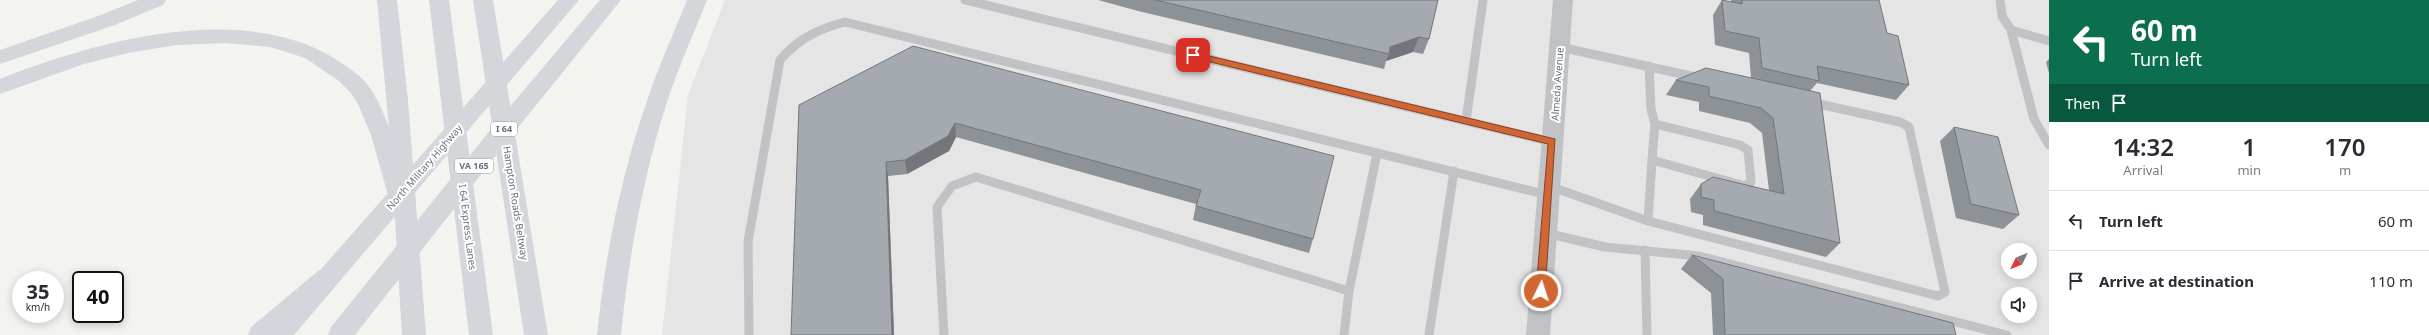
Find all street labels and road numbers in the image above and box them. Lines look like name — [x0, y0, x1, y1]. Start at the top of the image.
street label: Almeda Avenue — [1547, 47, 1567, 121]
street label: North Military Highway — [383, 121, 466, 213]
road number: I 64 — [491, 122, 517, 136]
street label: Hampton Roads Beltway — [500, 145, 532, 262]
road number: VA 165 — [455, 159, 493, 173]
street label: I 64 Express Lanes — [456, 183, 480, 271]

